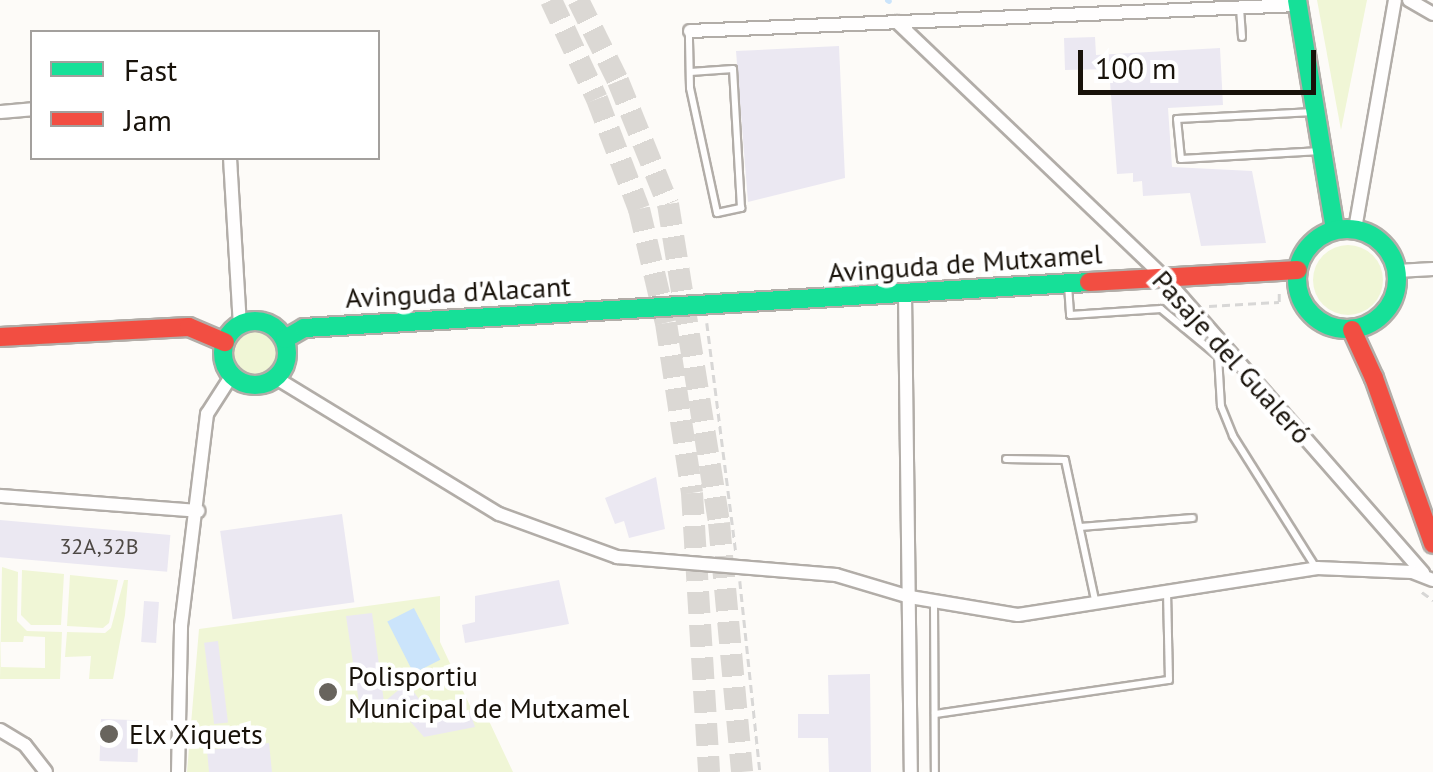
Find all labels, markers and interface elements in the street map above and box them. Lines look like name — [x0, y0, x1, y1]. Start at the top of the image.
legend — [30, 30, 380, 160]
scale bar — [1083, 30, 1320, 92]
text: 100 m — [1095, 48, 1176, 87]
text: Fast — [124, 50, 177, 89]
text: Jam — [124, 100, 172, 139]
street label: Avinguda de Mutxamel — [827, 237, 1103, 289]
street label: Pasaje del Gualeró — [1145, 263, 1319, 451]
street label: Avinguda d'Alacant — [344, 269, 572, 315]
house number: 32A,32B — [59, 534, 139, 560]
place label: Polisportiu Municipal de Mutxamel — [348, 659, 629, 725]
marker: Polisportiu Municipal de Mutxamel — [317, 681, 339, 703]
place label: Elx Xiquets — [129, 717, 265, 751]
marker: Elx Xiquets — [98, 723, 120, 745]

